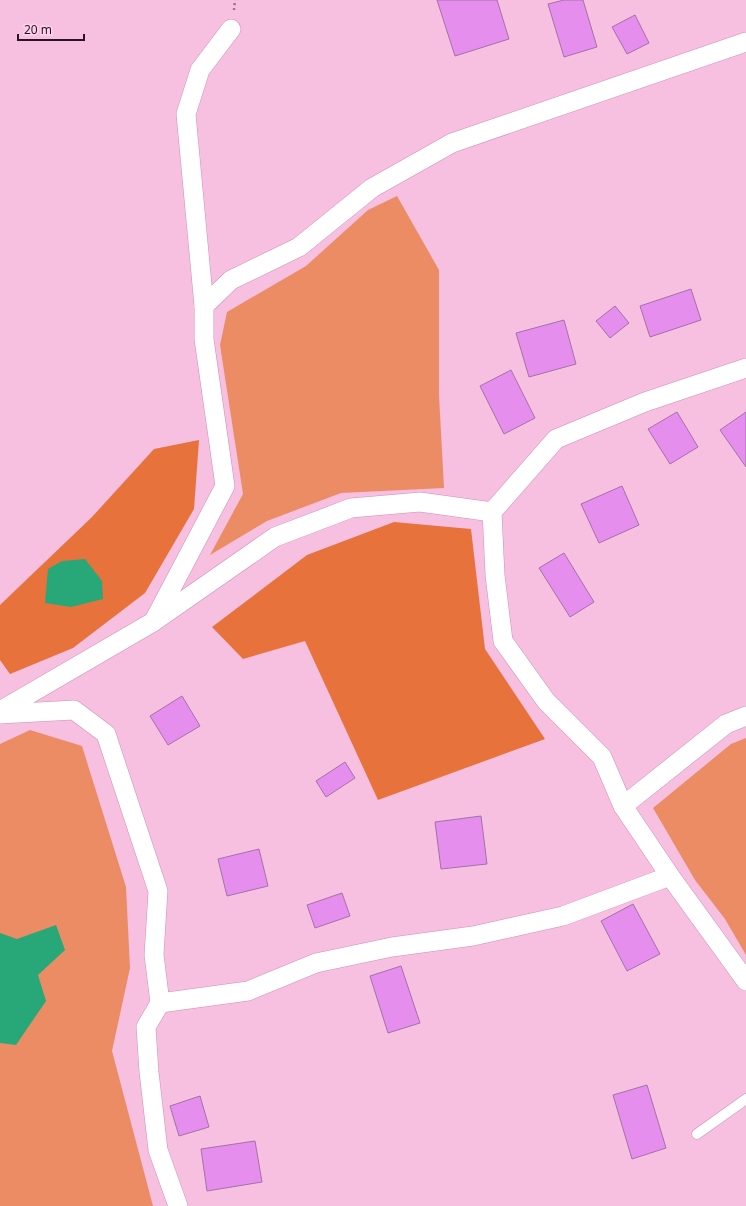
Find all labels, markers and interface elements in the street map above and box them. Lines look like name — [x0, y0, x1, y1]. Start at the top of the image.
scale bar — [18, 16, 84, 42]
text: 20 m — [24, 21, 52, 38]

